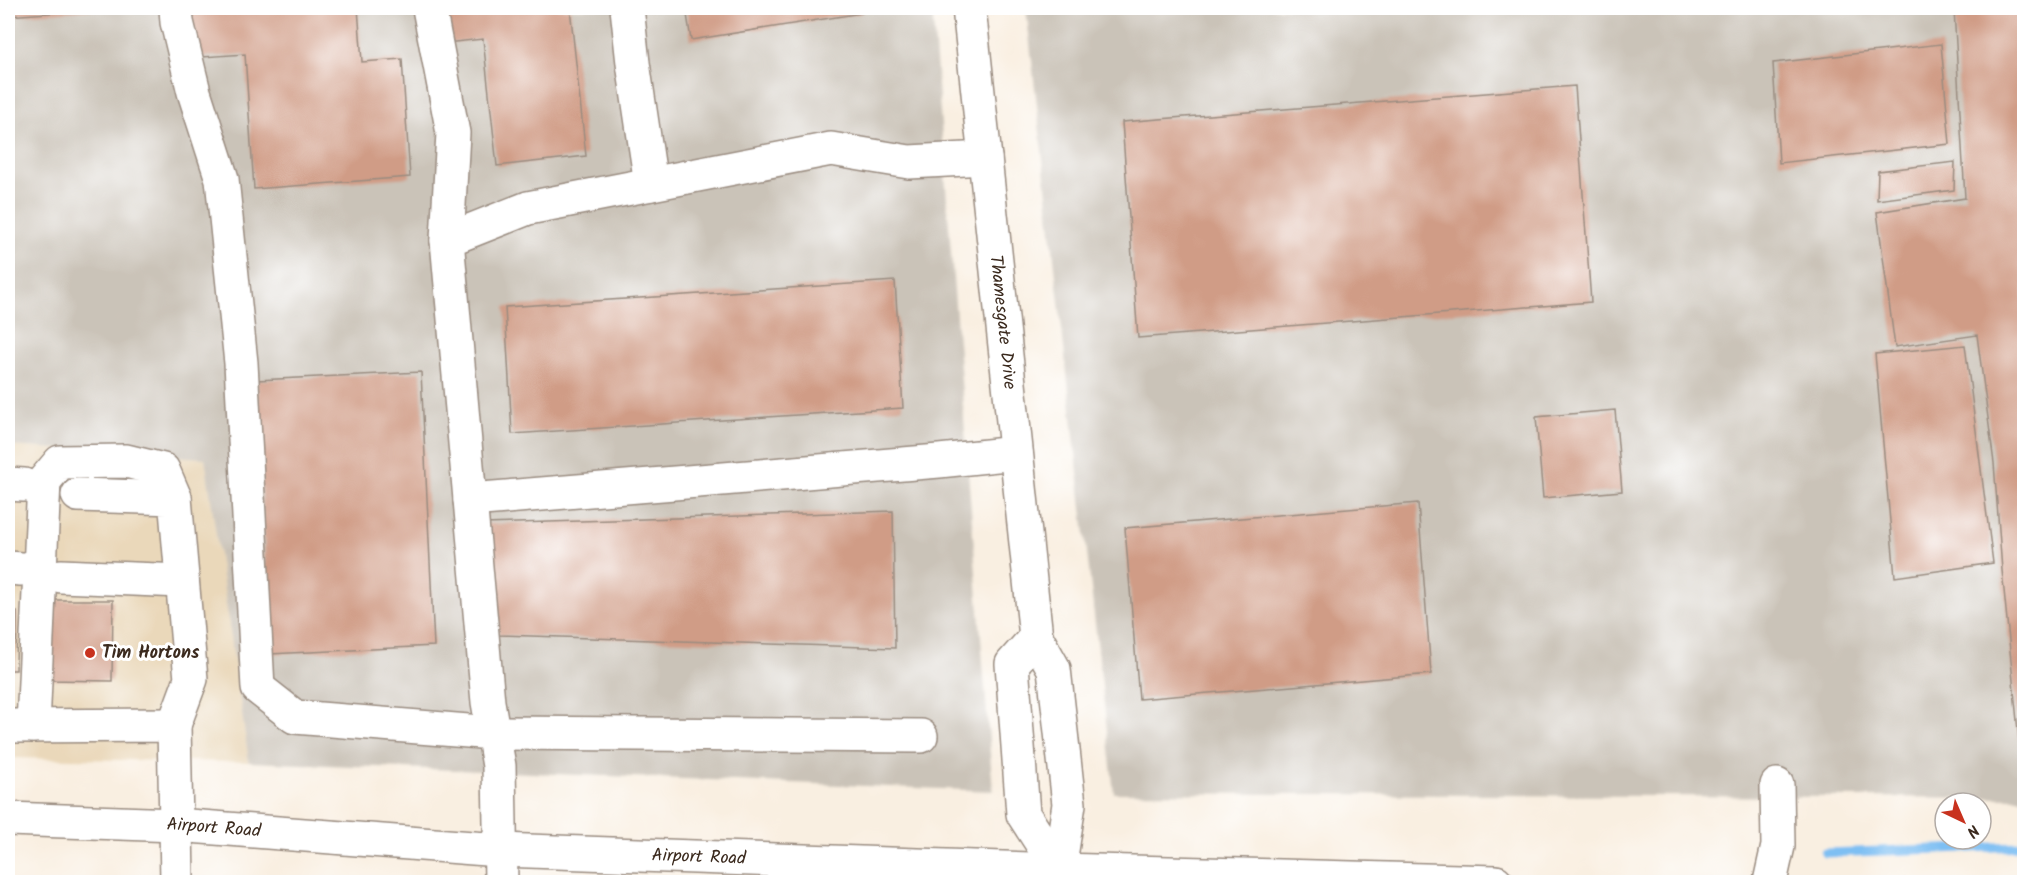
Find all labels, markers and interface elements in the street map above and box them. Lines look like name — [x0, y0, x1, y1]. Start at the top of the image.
street label: Thamesgate Drive — [981, 254, 1024, 391]
place label: Tim Hortons — [102, 639, 200, 668]
marker: Tim Hortons — [83, 646, 97, 660]
north arrow — [1933, 791, 1993, 851]
street label: Airport Road — [166, 810, 263, 846]
text: N — [1960, 818, 1985, 843]
street label: Airport Road — [651, 841, 747, 873]

